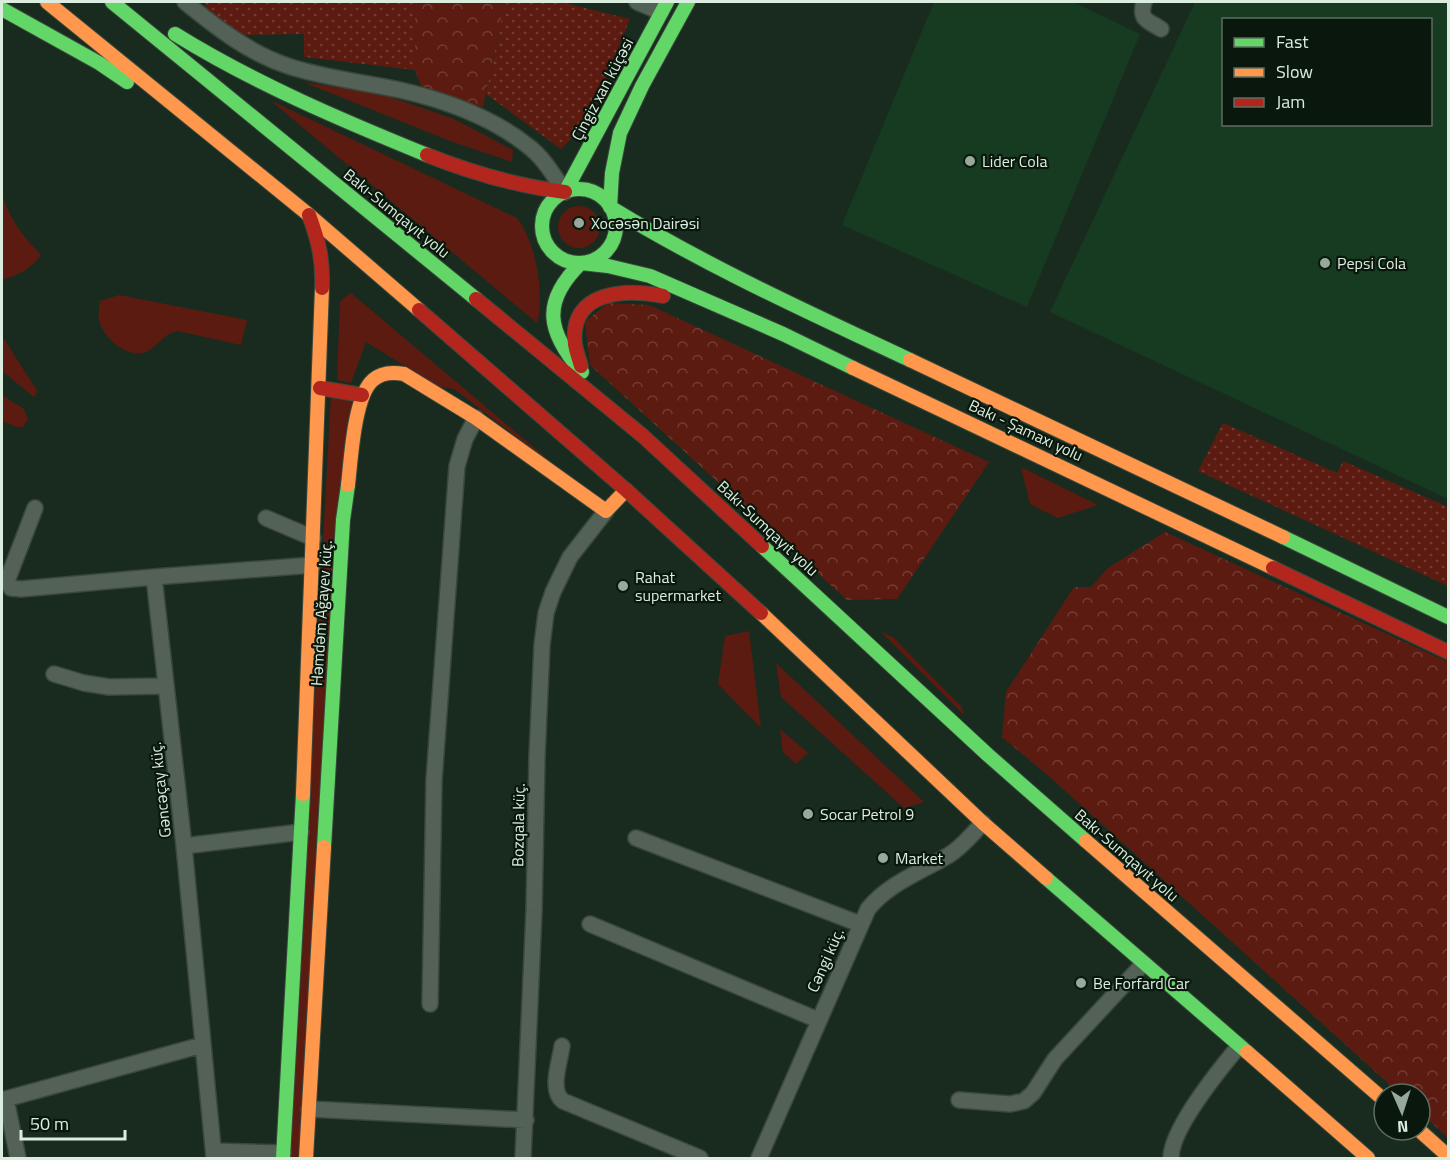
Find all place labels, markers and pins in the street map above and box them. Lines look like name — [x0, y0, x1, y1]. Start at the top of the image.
place label: Lider Cola — [982, 149, 1047, 173]
marker: Lider Cola — [963, 154, 977, 168]
place label: Xocəsən Dairəsi — [591, 211, 700, 235]
marker: Xocəsən Dairəsi — [572, 216, 586, 230]
place label: Pepsi Cola — [1337, 251, 1406, 275]
marker: Pepsi Cola — [1318, 256, 1332, 270]
place label: Rahat supermarket — [635, 565, 721, 607]
marker: Rahat supermarket — [616, 579, 630, 593]
place label: Socar Petrol 9 — [820, 802, 914, 826]
marker: Socar Petrol 9 — [801, 807, 815, 821]
place label: Market — [895, 846, 943, 870]
marker: Market — [876, 851, 890, 865]
place label: Be Forfard Car — [1093, 971, 1190, 995]
marker: Be Forfard Car — [1074, 976, 1088, 990]

